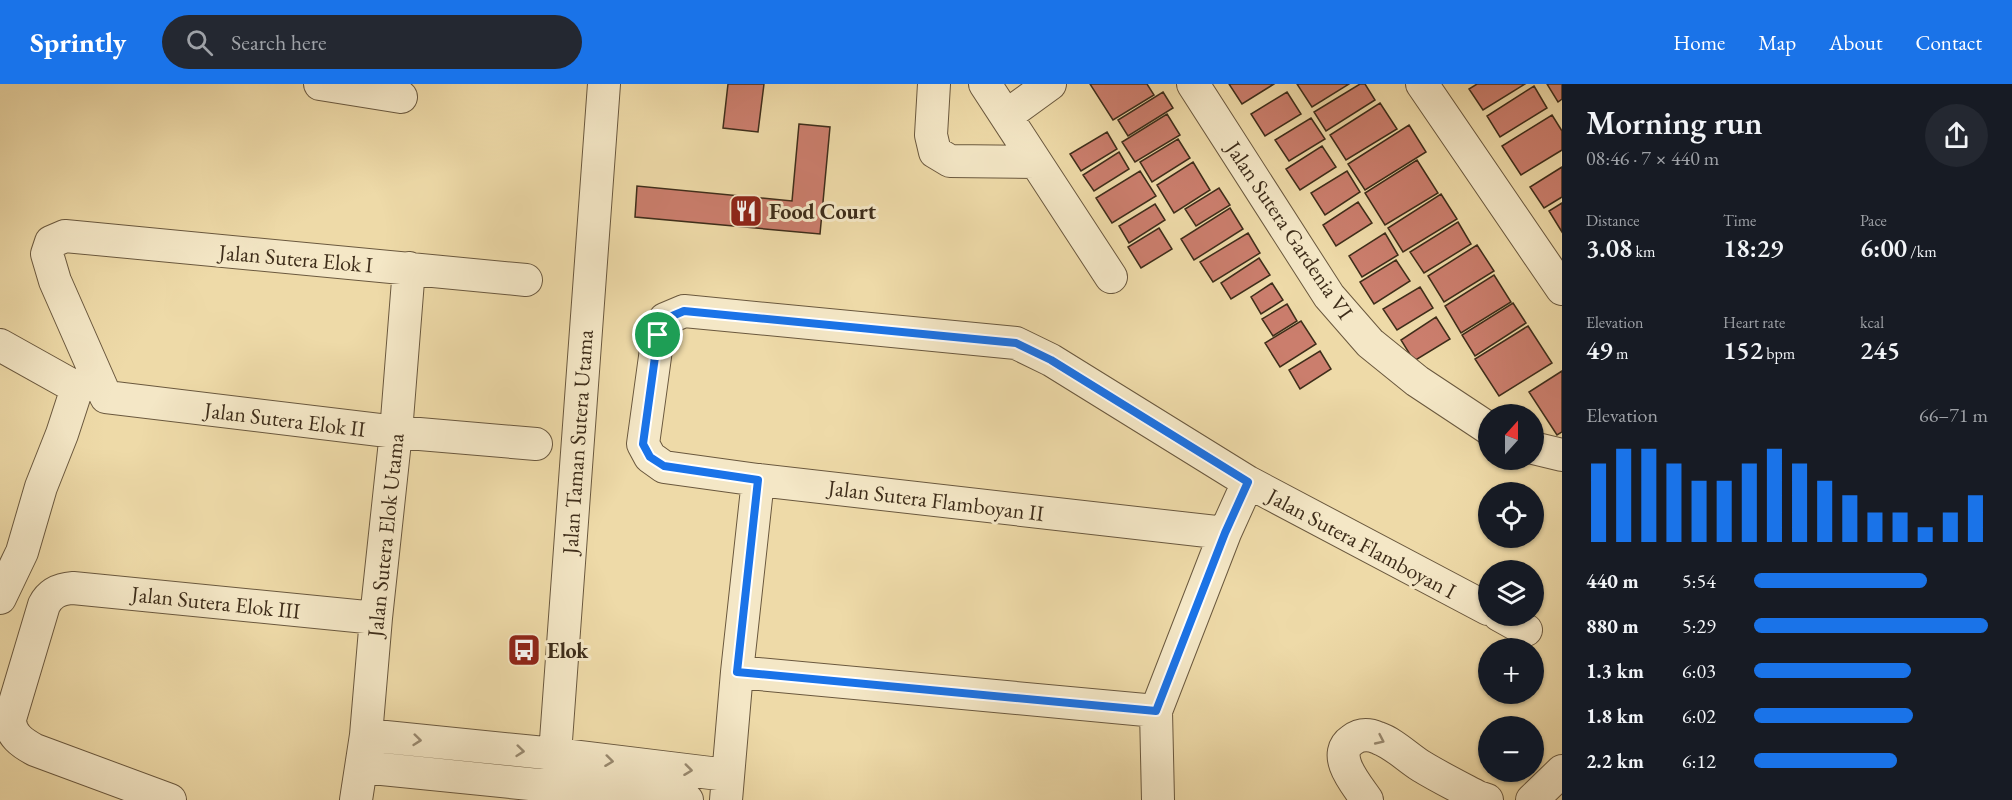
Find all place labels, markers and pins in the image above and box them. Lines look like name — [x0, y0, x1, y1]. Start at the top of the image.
restaurant icon: Food Court — [728, 193, 764, 229]
place label: Food Court — [769, 197, 877, 226]
pin — [632, 309, 683, 360]
bus stop icon: Elok — [506, 632, 542, 668]
place label: Elok — [547, 636, 589, 665]

